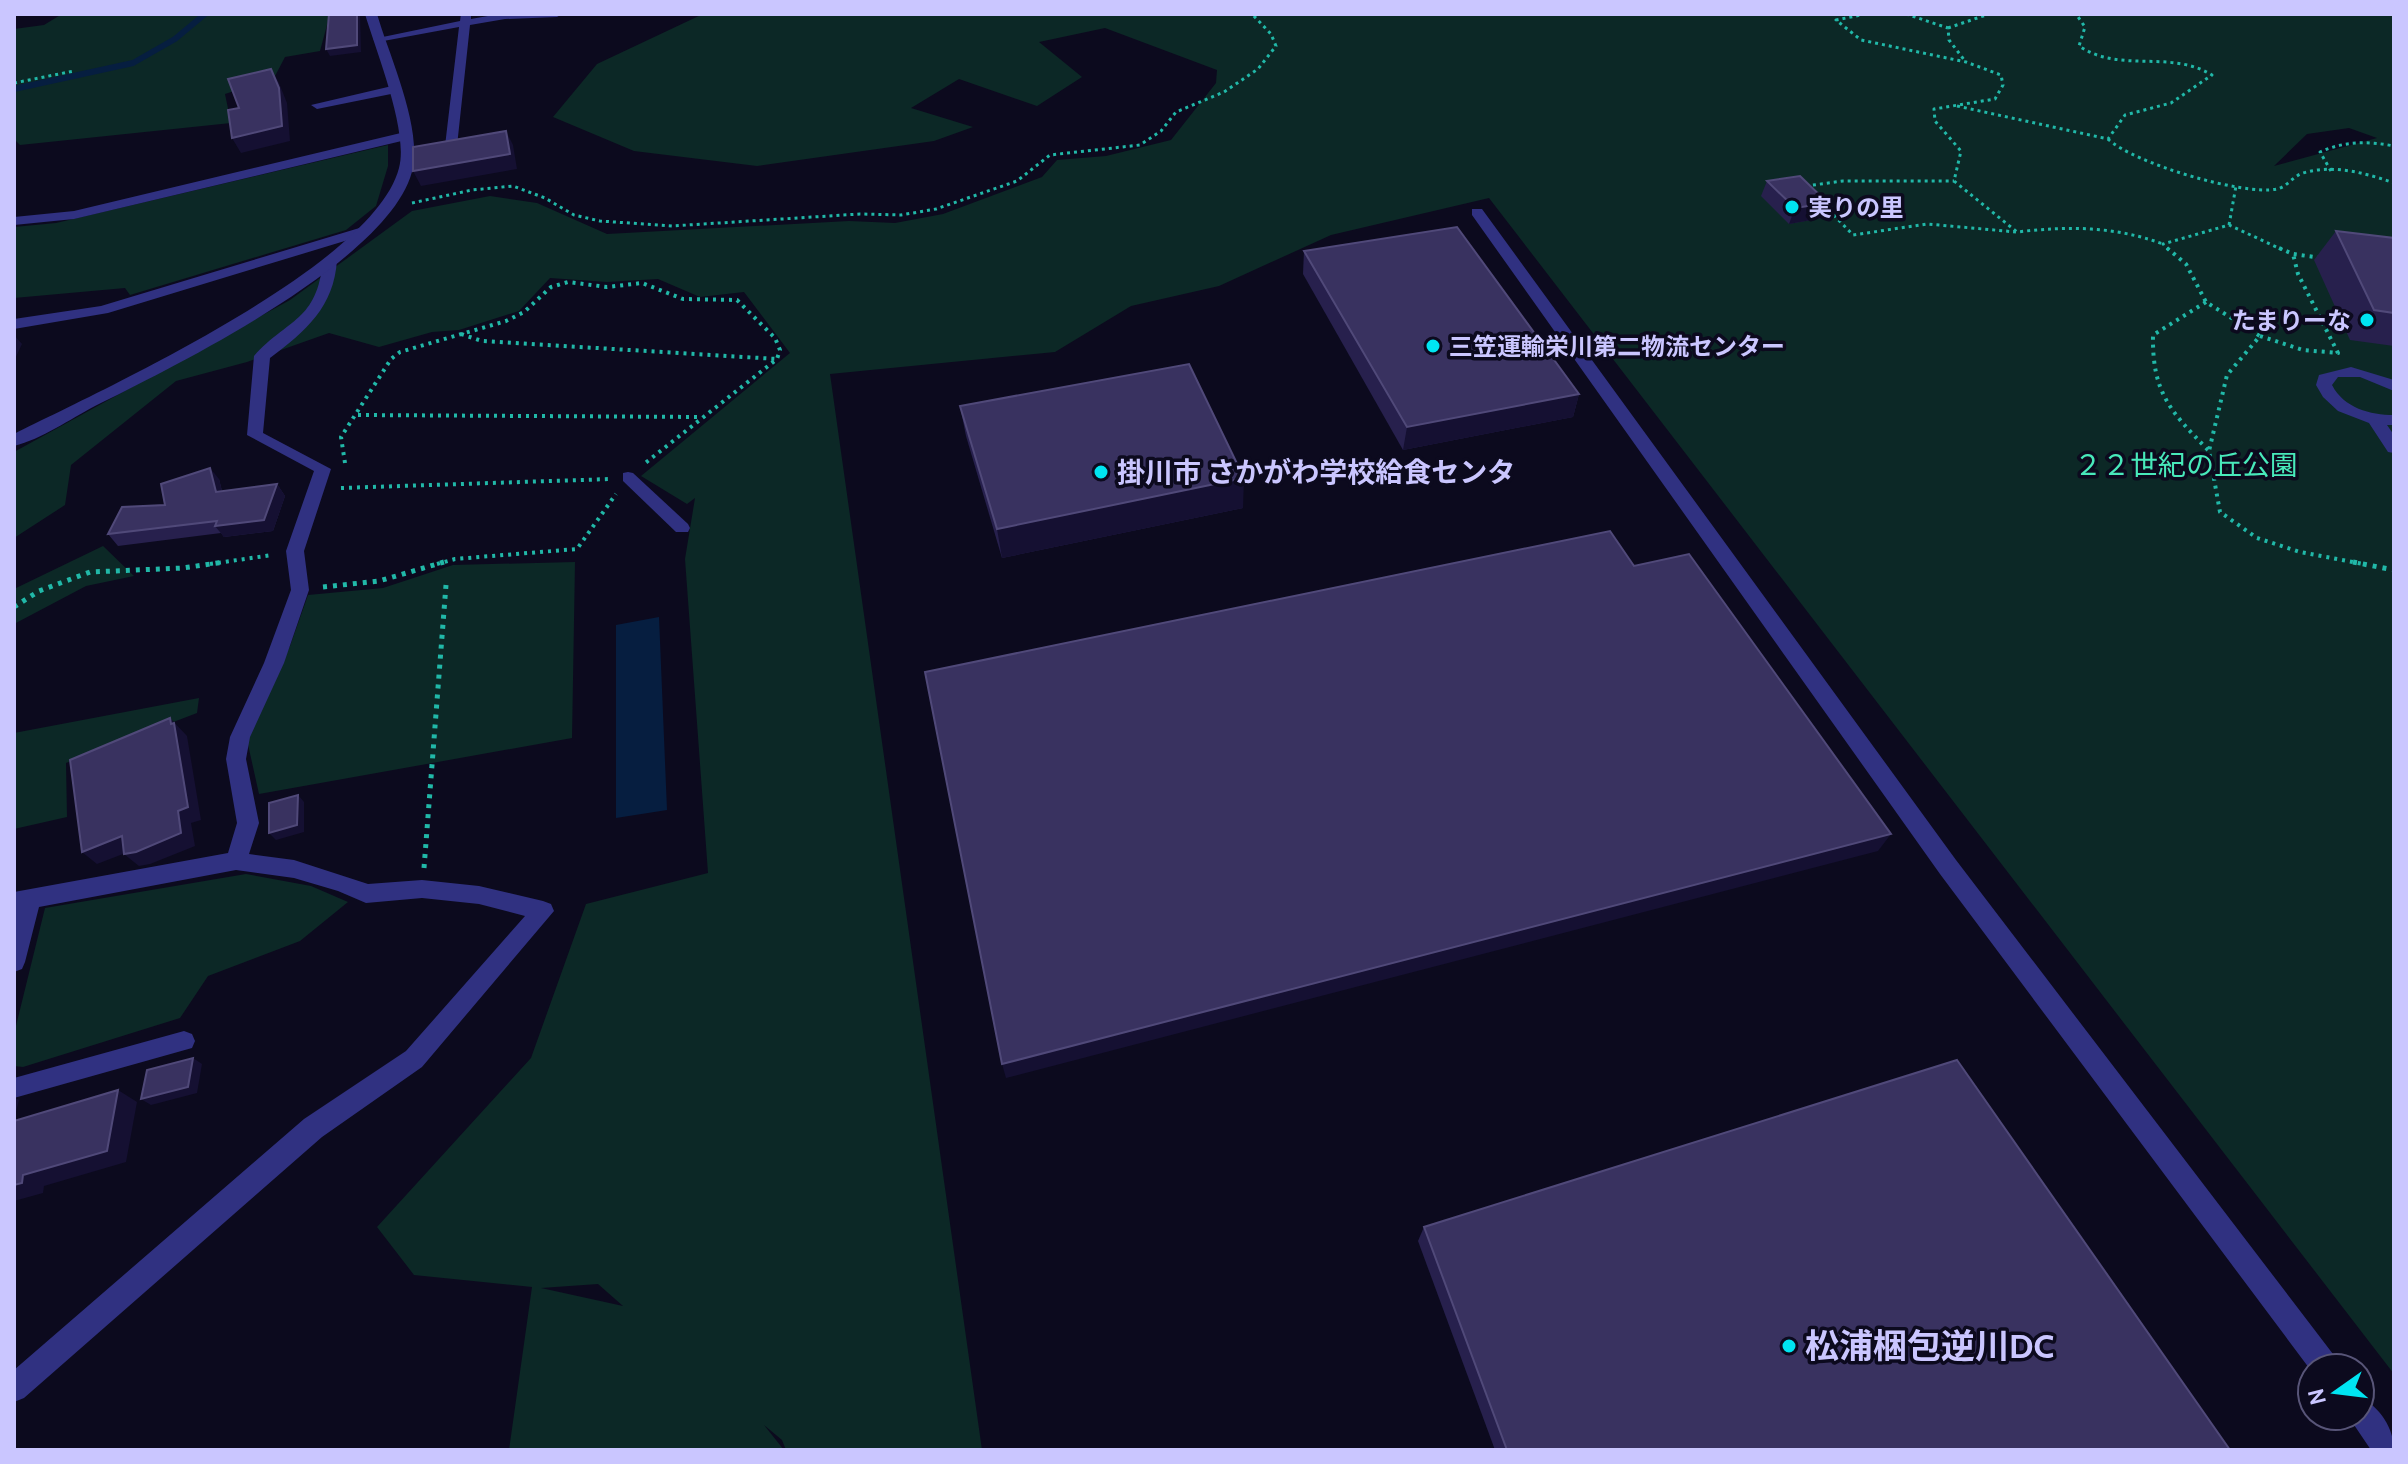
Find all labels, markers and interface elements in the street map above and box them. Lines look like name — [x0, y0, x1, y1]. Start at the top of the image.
place label: 実りの里 — [1808, 193, 1904, 222]
marker: 実りの里 — [1783, 198, 1801, 216]
place label: たまりーな — [2232, 306, 2351, 335]
marker: たまりーな — [2358, 311, 2376, 329]
place label: 三笠運輸栄川第二物流センター — [1449, 332, 1785, 361]
marker: 三笠運輸栄川第二物流センター — [1424, 337, 1442, 355]
park label: ２２世紀の丘公園 — [2074, 448, 2298, 482]
place label: 掛川市 さかがわ学校給食センタ — [1117, 455, 1515, 489]
marker: 掛川市 さかがわ学校給食センタ — [1092, 463, 1110, 481]
place label: 松浦梱包逆川DC — [1805, 1325, 2054, 1367]
marker: 松浦梱包逆川DC — [1780, 1337, 1798, 1355]
north arrow — [2296, 1352, 2376, 1432]
text: N — [2302, 1386, 2332, 1408]

